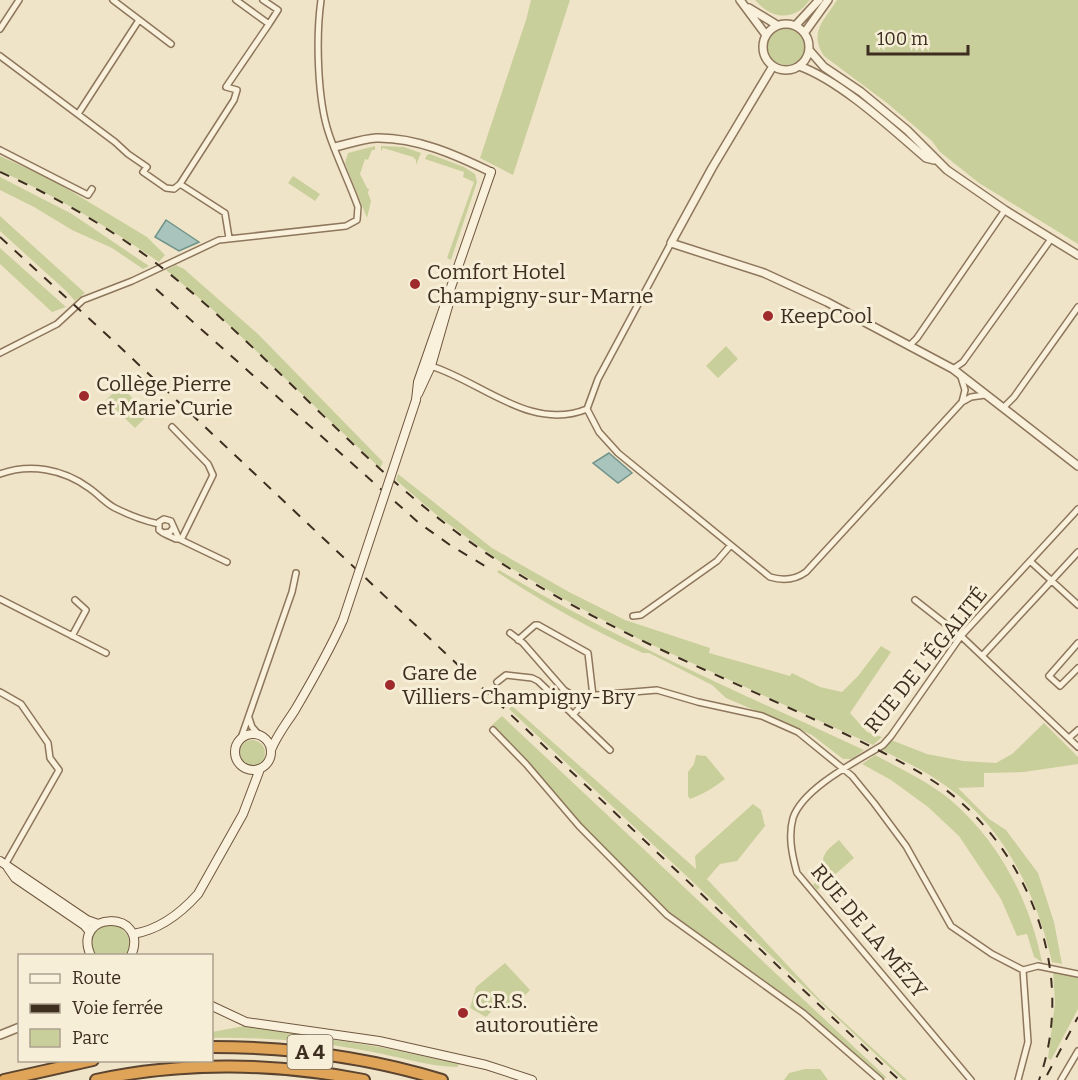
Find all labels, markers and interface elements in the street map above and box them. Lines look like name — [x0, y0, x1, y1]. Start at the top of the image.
scale bar — [868, 18, 968, 56]
text: 100 m — [877, 28, 928, 50]
place label: Comfort Hotel Champigny-sur-Marne — [427, 259, 653, 309]
marker: Comfort Hotel Champigny-sur-Marne — [408, 277, 422, 291]
place label: KeepCool — [780, 303, 873, 329]
marker: KeepCool — [761, 309, 775, 323]
place label: Collège Pierre et Marie Curie — [96, 371, 233, 421]
marker: Collège Pierre et Marie Curie — [77, 389, 91, 403]
street label: RUE DE L'ÉGALITÉ — [859, 582, 993, 738]
place label: Gare de Villiers-Champigny-Bry — [402, 660, 636, 710]
marker: Gare de Villiers-Champigny-Bry — [383, 678, 397, 692]
street label: RUE DE LA MÉZY — [805, 859, 933, 1004]
legend — [18, 954, 213, 1062]
text: Route — [72, 967, 121, 989]
place label: C.R.S. autoroutière — [475, 988, 598, 1038]
text: Voie ferrée — [72, 997, 163, 1019]
marker: C.R.S. autoroutière — [456, 1006, 470, 1020]
text: Parc — [72, 1027, 109, 1049]
road number: A 4 — [288, 1035, 332, 1069]

